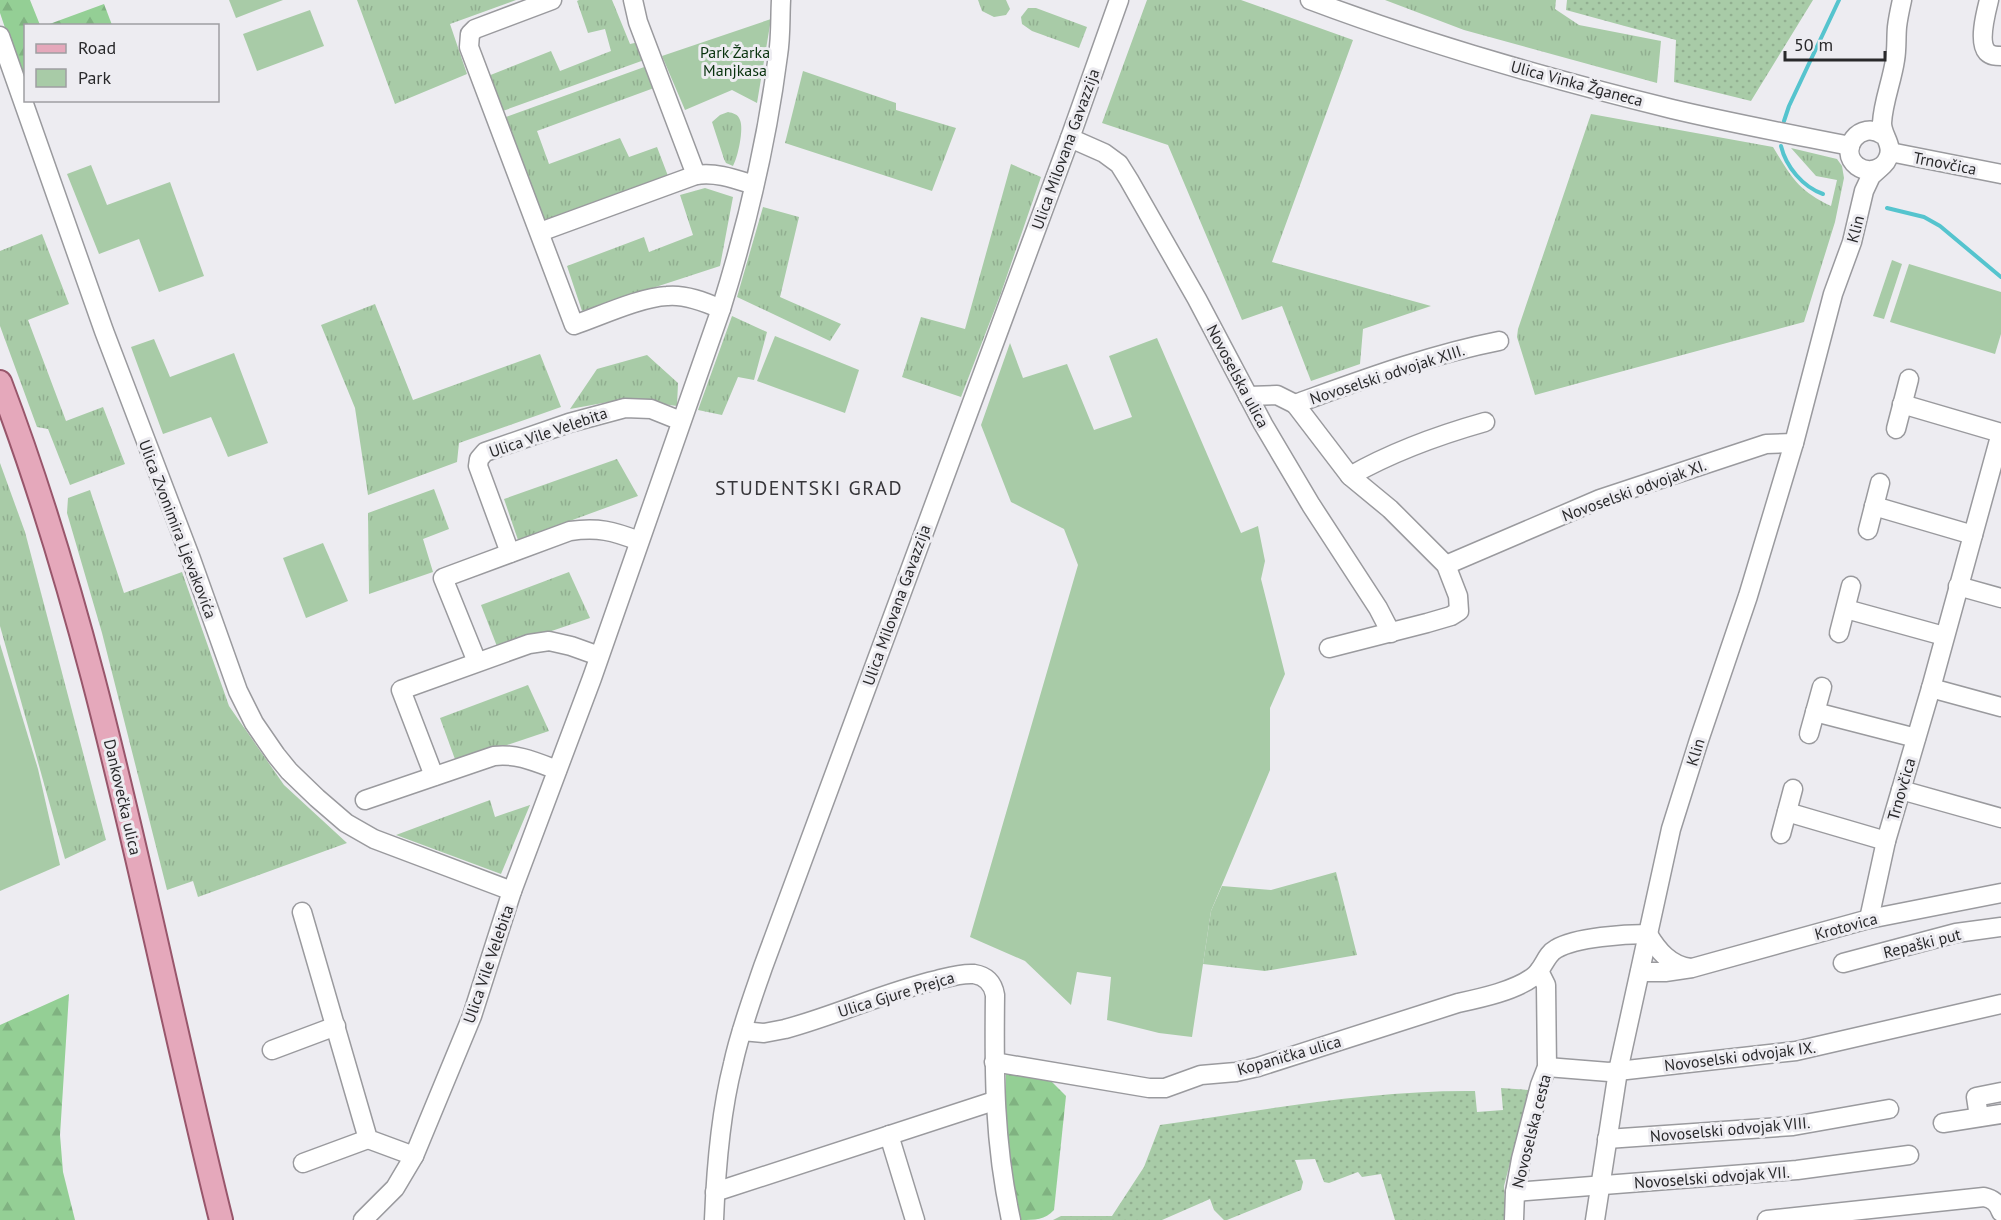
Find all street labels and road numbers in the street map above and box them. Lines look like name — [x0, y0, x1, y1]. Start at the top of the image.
street label: Ulica Vinka Žganeca — [1509, 56, 1645, 110]
street label: Ulica Milovana Gavazzija — [1027, 66, 1103, 232]
street label: Trnovčica — [1912, 147, 1978, 179]
street label: Klin — [1842, 213, 1868, 245]
street label: Novoselska ulica — [1202, 321, 1274, 431]
street label: Novoselski odvojak XIII. — [1307, 340, 1467, 408]
street label: Ulica Vile Velebita — [486, 402, 610, 462]
street label: Ulica Zvonimira Ljevakovića — [135, 437, 221, 621]
street label: Novoselski odvojak XI. — [1559, 455, 1709, 525]
street label: Ulica Milovana Gavazzija — [858, 522, 934, 688]
street label: Klin — [1681, 736, 1709, 768]
street label: Dankovečka ulica — [100, 737, 146, 857]
street label: Trnovčica — [1883, 755, 1919, 823]
street label: Ulica Vile Velebita — [458, 902, 518, 1026]
street label: Krotovica — [1812, 908, 1880, 944]
street label: Repaški put — [1881, 924, 1963, 962]
street label: Ulica Gjure Prejca — [835, 967, 957, 1021]
street label: Kopanička ulica — [1235, 1031, 1343, 1079]
street label: Novoselski odvojak IX. — [1663, 1037, 1817, 1075]
street label: Novoselska cesta — [1507, 1072, 1555, 1190]
street label: Novoselski odvojak VIII. — [1649, 1112, 1811, 1146]
street label: Novoselski odvojak VII. — [1633, 1162, 1791, 1192]

